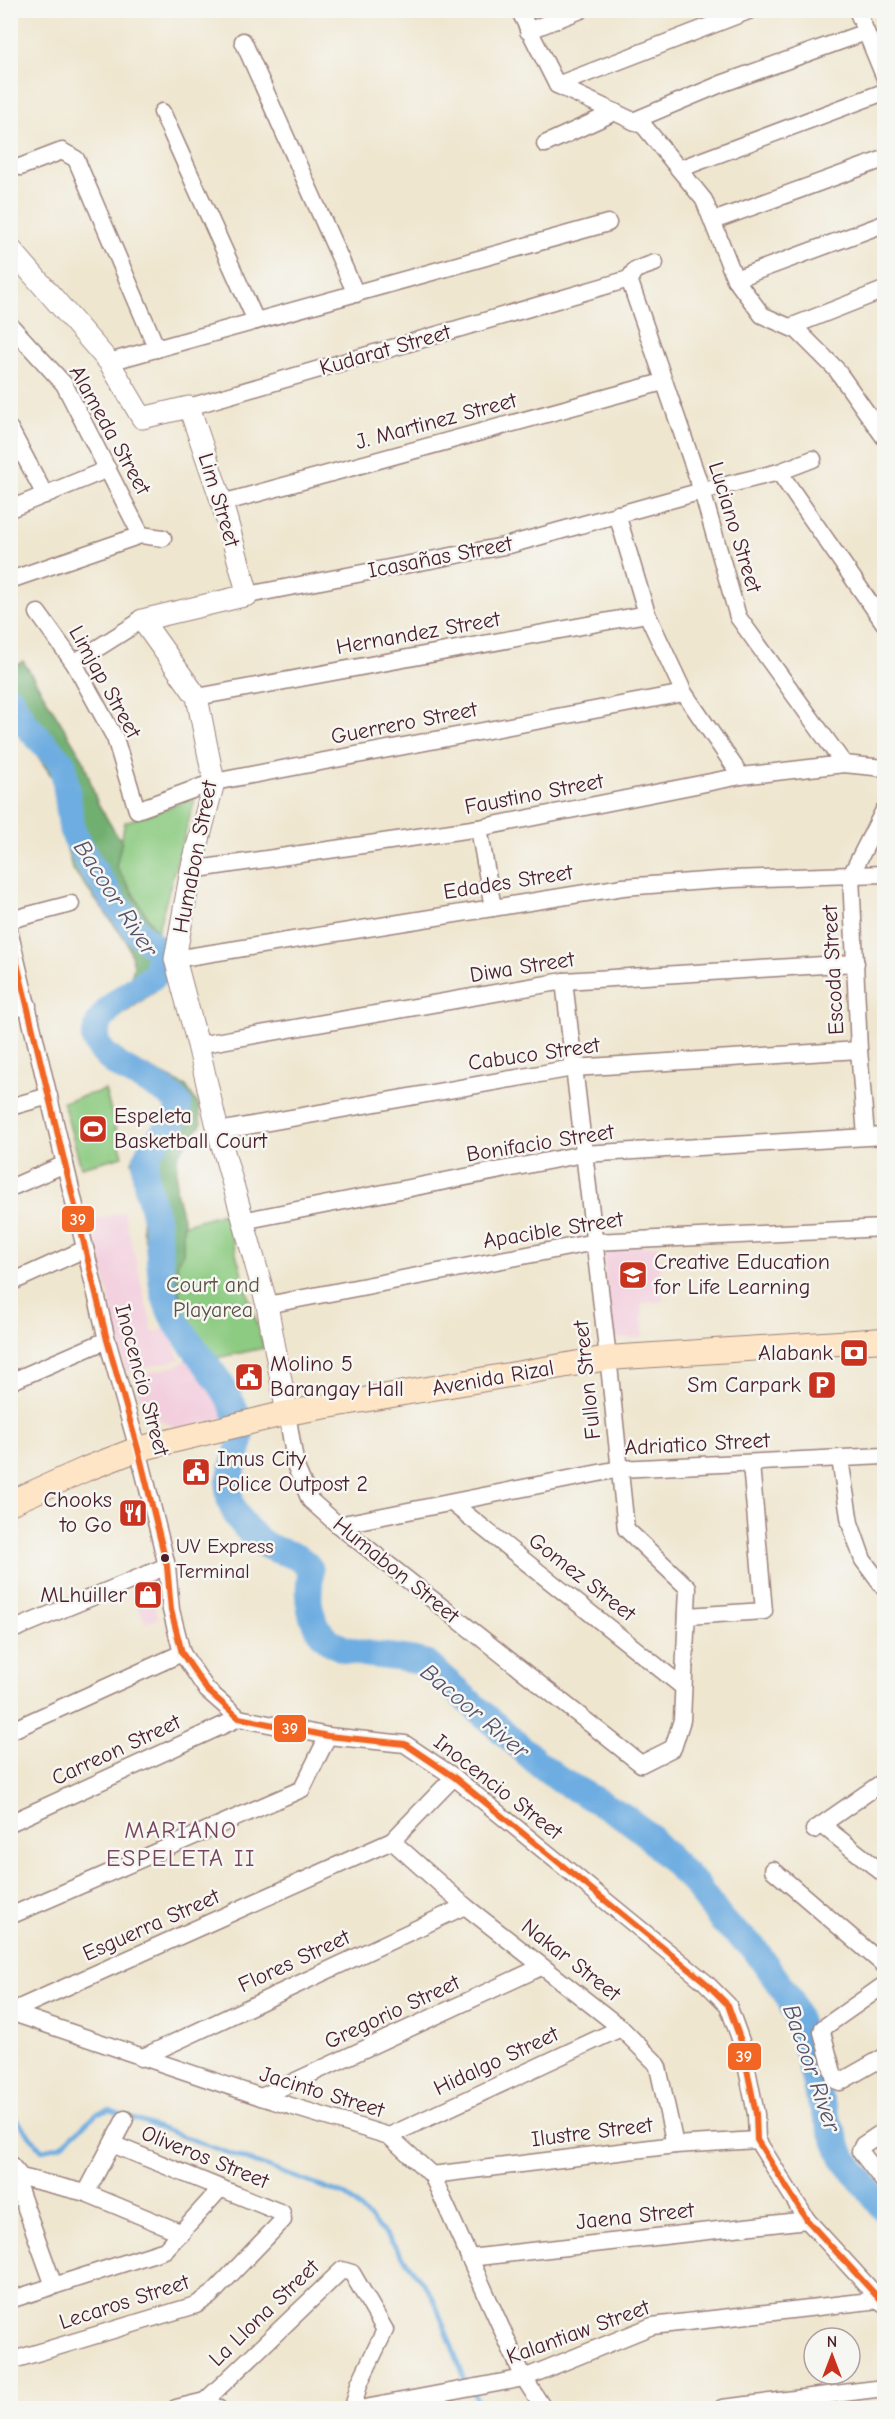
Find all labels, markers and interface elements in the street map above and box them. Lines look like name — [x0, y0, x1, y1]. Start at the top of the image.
street label: Kudarat Street — [317, 319, 454, 381]
street label: Alameda Street — [64, 361, 157, 500]
street label: J. Martinez Street — [353, 387, 520, 455]
street label: Lim Street — [192, 450, 246, 551]
street label: Luciano Street — [703, 459, 767, 596]
street label: Icasañas Street — [366, 530, 515, 584]
street label: Hernandez Street — [334, 606, 503, 660]
street label: Limjap Street — [63, 621, 147, 744]
street label: Guerrero Street — [329, 696, 480, 750]
street label: Faustino Street — [462, 768, 606, 820]
street label: Humabon Street — [167, 778, 223, 935]
water label: Bacoor River — [68, 835, 165, 963]
street label: Edades Street — [441, 859, 575, 905]
street label: Escoda Street — [817, 904, 849, 1036]
street label: Diwa Street — [468, 946, 577, 988]
street label: Cabuco Street — [467, 1032, 602, 1076]
place label: Espeleta Basketball Court — [114, 1103, 268, 1154]
sports icon: Espeleta Basketball Court — [77, 1113, 109, 1145]
street label: Bonifacio Street — [464, 1118, 616, 1168]
line badge: 39 — [61, 1205, 95, 1233]
street label: Apacible Street — [481, 1206, 626, 1254]
text: 39 — [70, 1211, 86, 1229]
place label: Creative Education for Life Learning — [653, 1249, 830, 1300]
school or university icon: Creative Education for Life Learning — [617, 1259, 649, 1291]
park label: Court and Playarea — [166, 1272, 260, 1323]
street label: Inocencio Street — [109, 1301, 175, 1459]
street label: Fullon Street — [568, 1318, 606, 1441]
bank icon: Alabank — [838, 1337, 870, 1369]
place label: Alabank — [758, 1340, 833, 1366]
place label: Molino 5 Barangay Hall — [270, 1351, 404, 1402]
street label: Avenida Rizal — [430, 1354, 556, 1402]
public building icon: Molino 5 Barangay Hall — [233, 1361, 265, 1393]
parking icon: Sm Carpark — [806, 1369, 838, 1401]
place label: Sm Carpark — [687, 1372, 801, 1398]
street label: Adriatico Street — [624, 1427, 771, 1461]
place label: Imus City Police Outpost 2 — [217, 1446, 368, 1497]
public building icon: Imus City Police Outpost 2 — [180, 1456, 212, 1488]
place label: Chooks to Go — [44, 1487, 112, 1538]
restaurant icon: Chooks to Go — [117, 1497, 149, 1529]
street label: Humabon Street — [328, 1511, 465, 1629]
street label: Gomez Street — [523, 1527, 641, 1627]
place label: UV Express Terminal — [176, 1535, 274, 1583]
marker: UV Express Terminal — [159, 1552, 171, 1564]
shop icon: MLhuiller — [132, 1579, 164, 1611]
place label: MLhuiller — [40, 1582, 127, 1608]
water label: Bacoor River — [415, 1657, 536, 1765]
street label: Carreon Street — [47, 1709, 185, 1791]
line badge: 39 — [273, 1714, 307, 1743]
text: 39 — [282, 1720, 298, 1738]
street label: Inocencio Street — [429, 1729, 568, 1846]
district label: MARIANO ESPELETA II — [106, 1816, 256, 1872]
street label: Esguerra Street — [79, 1883, 224, 1967]
street label: Nakar Street — [516, 1913, 626, 2007]
street label: Flores Street — [234, 1924, 355, 1998]
street label: Gregorio Street — [320, 1969, 464, 2055]
water label: Bacoor River — [777, 2001, 847, 2137]
street label: Hidalgo Street — [430, 2021, 563, 2101]
line badge: 39 — [727, 2042, 762, 2071]
text: 39 — [736, 2048, 752, 2066]
street label: Jacinto Street — [257, 2061, 388, 2123]
street label: Ilustre Street — [530, 2112, 655, 2152]
street label: Oliveros Street — [137, 2120, 273, 2195]
street label: Jaena Street — [575, 2197, 696, 2235]
street label: La Llona Street — [204, 2254, 325, 2372]
street label: Lecaros Street — [56, 2269, 193, 2335]
street label: Kalantiaw Street — [503, 2294, 654, 2370]
north arrow — [802, 2326, 862, 2386]
text: N — [827, 2333, 837, 2351]

